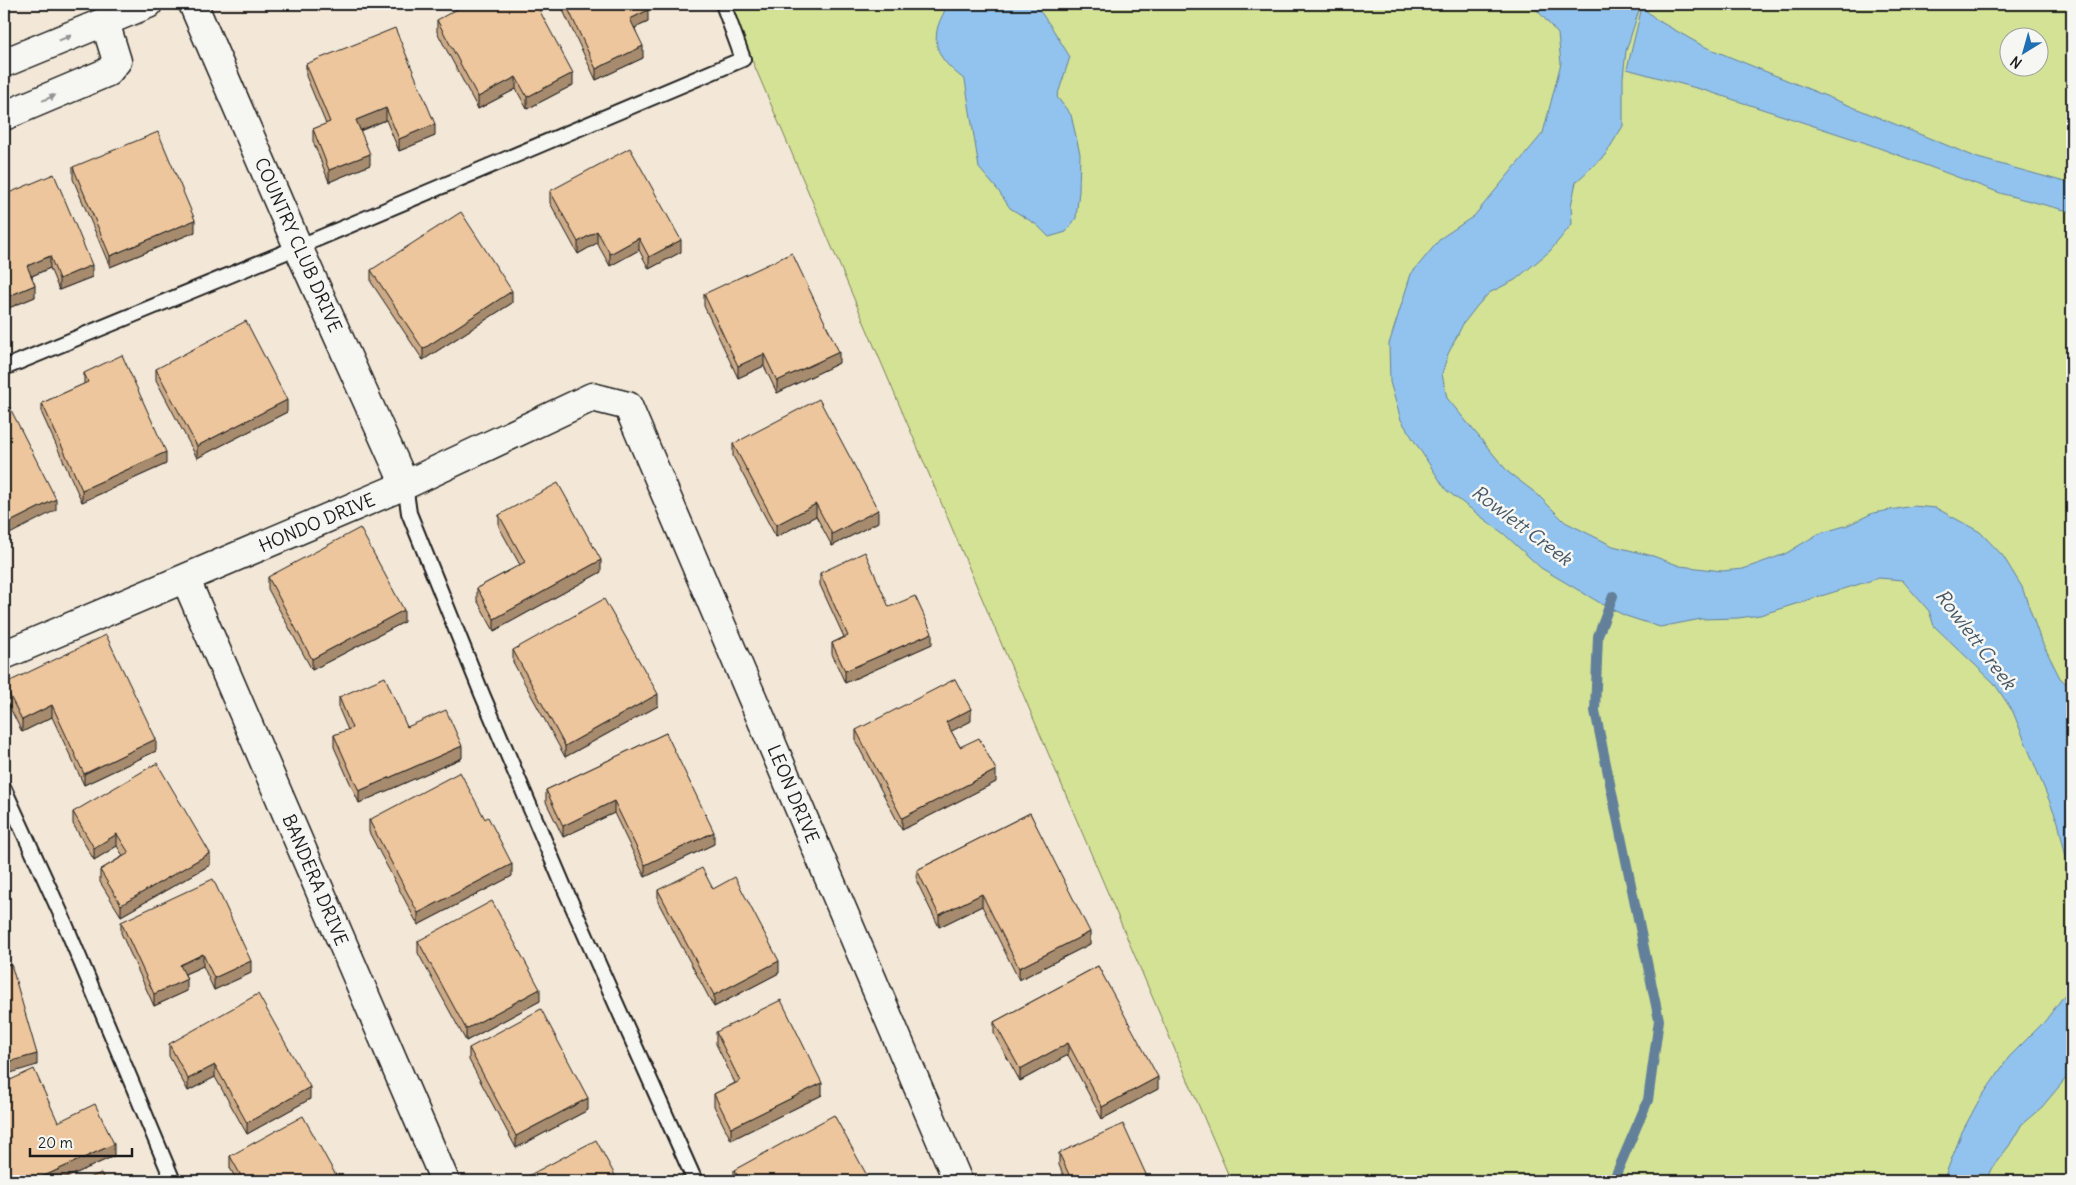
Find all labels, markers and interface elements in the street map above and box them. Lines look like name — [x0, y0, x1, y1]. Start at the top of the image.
north arrow — [1998, 28, 2048, 78]
one-way arrow — [58, 34, 73, 42]
text: N — [2007, 52, 2025, 72]
one-way arrow — [42, 93, 56, 101]
street label: COUNTRY CLUB DRIVE — [250, 154, 347, 336]
water label: Rowlett Creek — [1467, 480, 1578, 571]
street label: HONDO DRIVE — [255, 488, 378, 557]
water label: Rowlett Creek — [1931, 584, 2022, 695]
street label: LEON DRIVE — [762, 741, 824, 846]
street label: BANDERA DRIVE — [277, 811, 353, 949]
scale bar — [30, 1125, 132, 1157]
text: 20 m — [38, 1133, 73, 1152]

